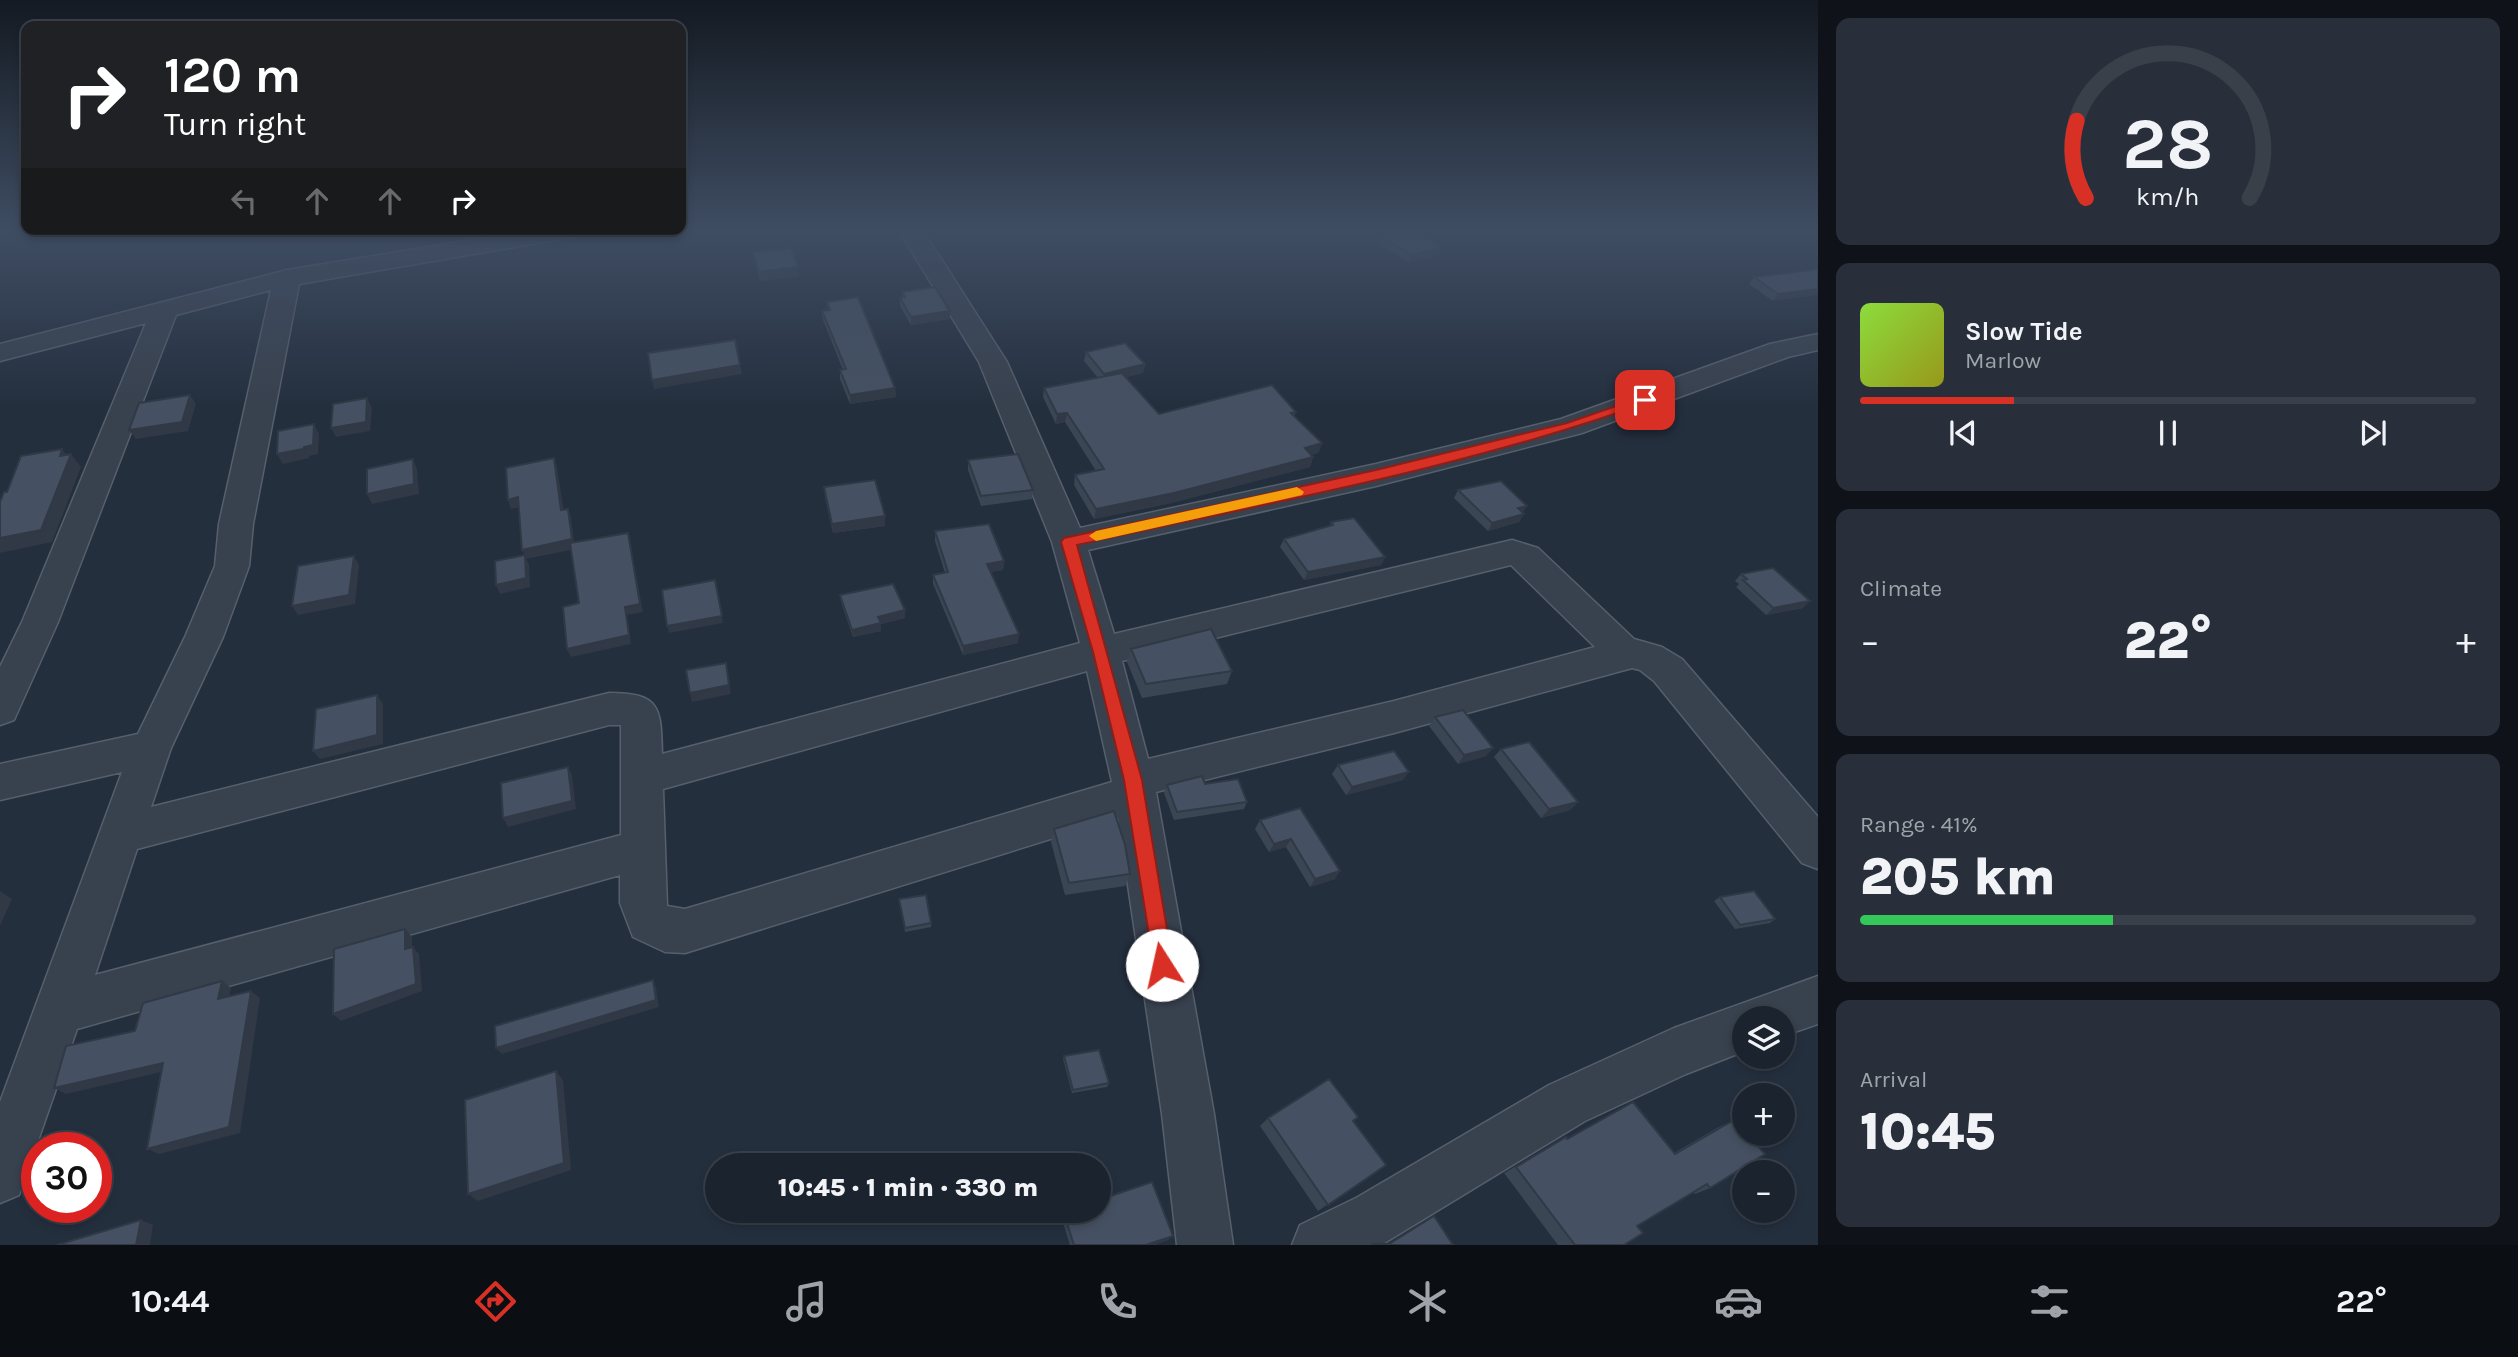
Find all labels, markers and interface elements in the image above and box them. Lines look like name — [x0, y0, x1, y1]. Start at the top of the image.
text: 120 m — [164, 47, 301, 104]
icon: right — [49, 49, 140, 140]
text: 28 — [2122, 101, 2214, 186]
text: Turn right — [164, 106, 306, 143]
icon: left — [225, 182, 263, 220]
icon: ahead — [298, 182, 336, 220]
icon: ahead — [371, 182, 409, 220]
icon: right — [444, 182, 482, 220]
text: km/h — [2136, 182, 2200, 211]
text: Slow Tide — [1965, 316, 2083, 347]
text: Marlow — [1965, 347, 2041, 374]
pin — [1615, 370, 1675, 430]
icon: arrive — [1626, 381, 1664, 419]
icon: previous — [1944, 414, 1982, 452]
icon: pause — [2149, 414, 2187, 452]
icon: next — [2354, 414, 2392, 452]
text: Climate — [1860, 575, 1942, 602]
text: 22° — [2124, 610, 2212, 671]
text: − — [1860, 619, 1880, 664]
text: + — [2456, 619, 2476, 664]
text: Range · 41% — [1860, 811, 1978, 838]
text: 205 km — [1860, 846, 2056, 907]
position arrow — [1125, 928, 1199, 1002]
map controls — [1732, 1006, 1795, 1223]
button: layers — [1732, 1006, 1795, 1069]
text: Arrival — [1860, 1066, 1927, 1093]
button: + — [1732, 1083, 1795, 1146]
text: 10:45 — [1860, 1101, 1995, 1162]
speed limit sign: 30 — [21, 1132, 112, 1223]
button: − — [1732, 1160, 1795, 1223]
text: 10:45 · 1 min · 330 m — [778, 1172, 1038, 1203]
icon: directions — [471, 1277, 520, 1326]
icon: music — [782, 1277, 831, 1326]
icon: phone — [1093, 1277, 1142, 1326]
icon: climate — [1403, 1277, 1452, 1326]
icon: car — [1714, 1277, 1763, 1326]
icon: filters — [2025, 1277, 2074, 1326]
text: 10:44 — [131, 1283, 209, 1320]
text: 22° — [2336, 1283, 2387, 1320]

